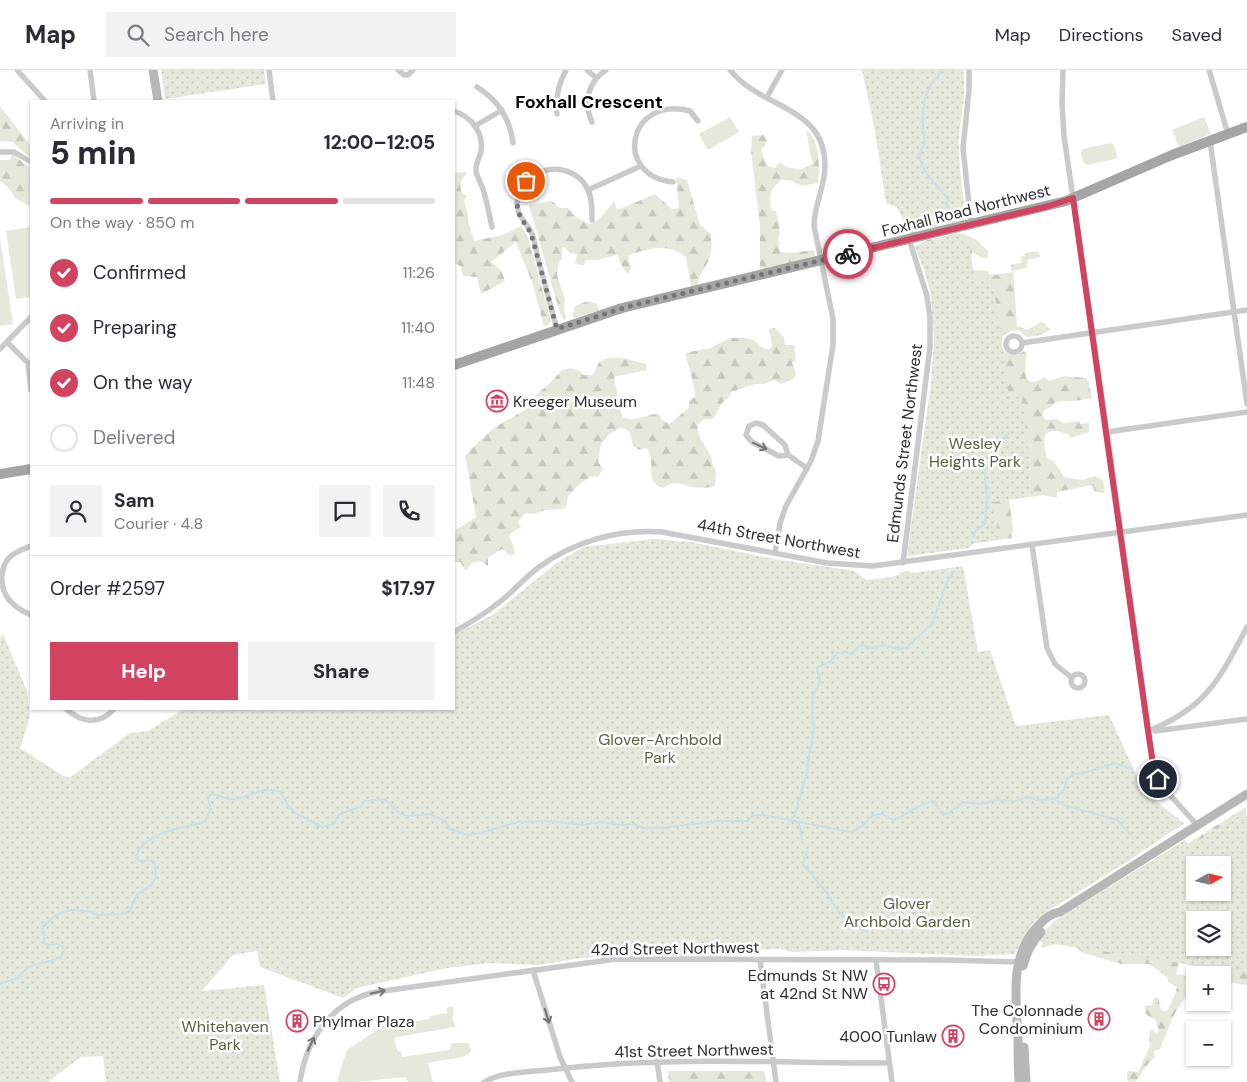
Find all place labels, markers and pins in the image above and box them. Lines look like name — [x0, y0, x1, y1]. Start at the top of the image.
pin — [505, 160, 547, 202]
museum icon: Kreeger Museum — [485, 389, 509, 413]
place label: Kreeger Museum — [513, 391, 637, 412]
pin — [1137, 758, 1179, 800]
place label: Edmunds St NW at 42nd St NW — [748, 965, 869, 1004]
bus stop icon: Edmunds St NW at 42nd St NW — [872, 972, 896, 996]
place label: The Colonnade Condominium — [971, 1000, 1083, 1039]
building icon: The Colonnade Condominium — [1087, 1007, 1111, 1031]
building icon: Phylmar Plaza — [285, 1009, 309, 1033]
place label: Phylmar Plaza — [313, 1011, 414, 1032]
building icon: 4000 Tunlaw — [941, 1024, 965, 1048]
place label: 4000 Tunlaw — [839, 1026, 937, 1047]

